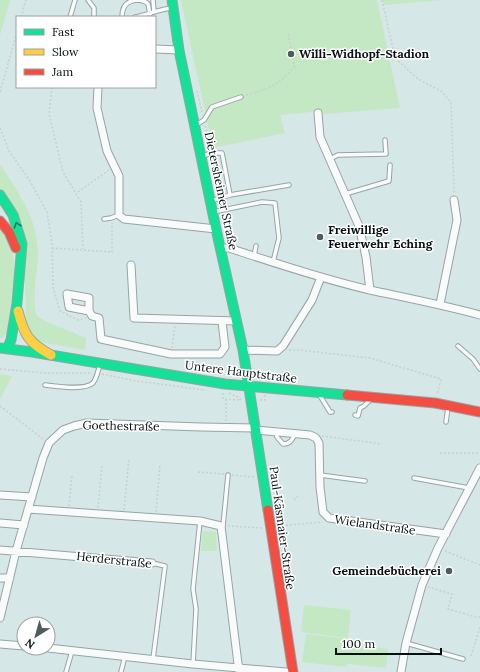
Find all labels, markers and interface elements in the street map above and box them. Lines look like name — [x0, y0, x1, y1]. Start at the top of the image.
legend — [16, 16, 156, 88]
text: Fast — [52, 24, 75, 39]
text: Slow — [52, 44, 79, 59]
place label: Willi-Widhopf-Stadion — [299, 46, 430, 61]
marker: Willi-Widhopf-Stadion — [286, 49, 296, 59]
text: Jam — [51, 64, 73, 79]
street label: Dietersheimer Straße — [202, 130, 241, 252]
one-way arrow — [13, 222, 22, 229]
place label: Freiwillige Feuerwehr Eching — [328, 222, 434, 251]
marker: Freiwillige Feuerwehr Eching — [315, 232, 325, 242]
street label: Untere Hauptstraße — [184, 357, 298, 386]
street label: Goethestraße — [82, 417, 160, 434]
street label: Paul-Käsmaier-Straße — [266, 465, 299, 591]
street label: Wielandstraße — [334, 511, 417, 538]
street label: Herderstraße — [76, 548, 153, 571]
place label: Gemeindebücherei — [332, 563, 441, 578]
marker: Gemeindebücherei — [444, 566, 454, 576]
north arrow — [16, 616, 56, 656]
scale bar — [336, 630, 441, 656]
text: N — [22, 636, 38, 652]
text: 100 m — [342, 636, 375, 651]

